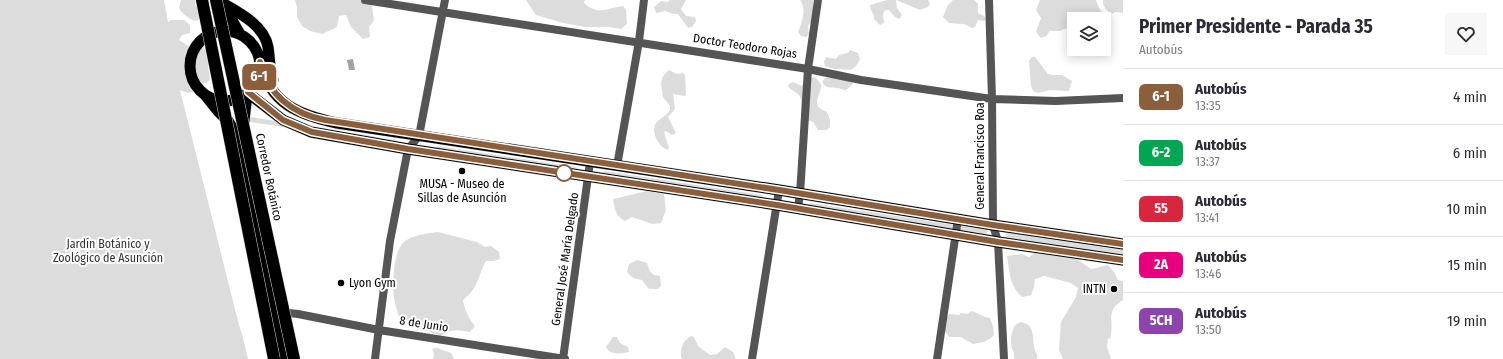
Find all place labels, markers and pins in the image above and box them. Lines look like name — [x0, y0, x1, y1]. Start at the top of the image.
unlabelled marker — [555, 164, 573, 182]
marker: MUSA - Museo de Sillas de Asunción — [457, 166, 467, 176]
place label: MUSA - Museo de Sillas de Asunción — [417, 177, 507, 205]
place label: Lyon Gym — [349, 276, 396, 290]
marker: Lyon Gym — [336, 278, 346, 288]
place label: INTN — [1083, 282, 1106, 296]
marker: INTN — [1109, 284, 1119, 294]

